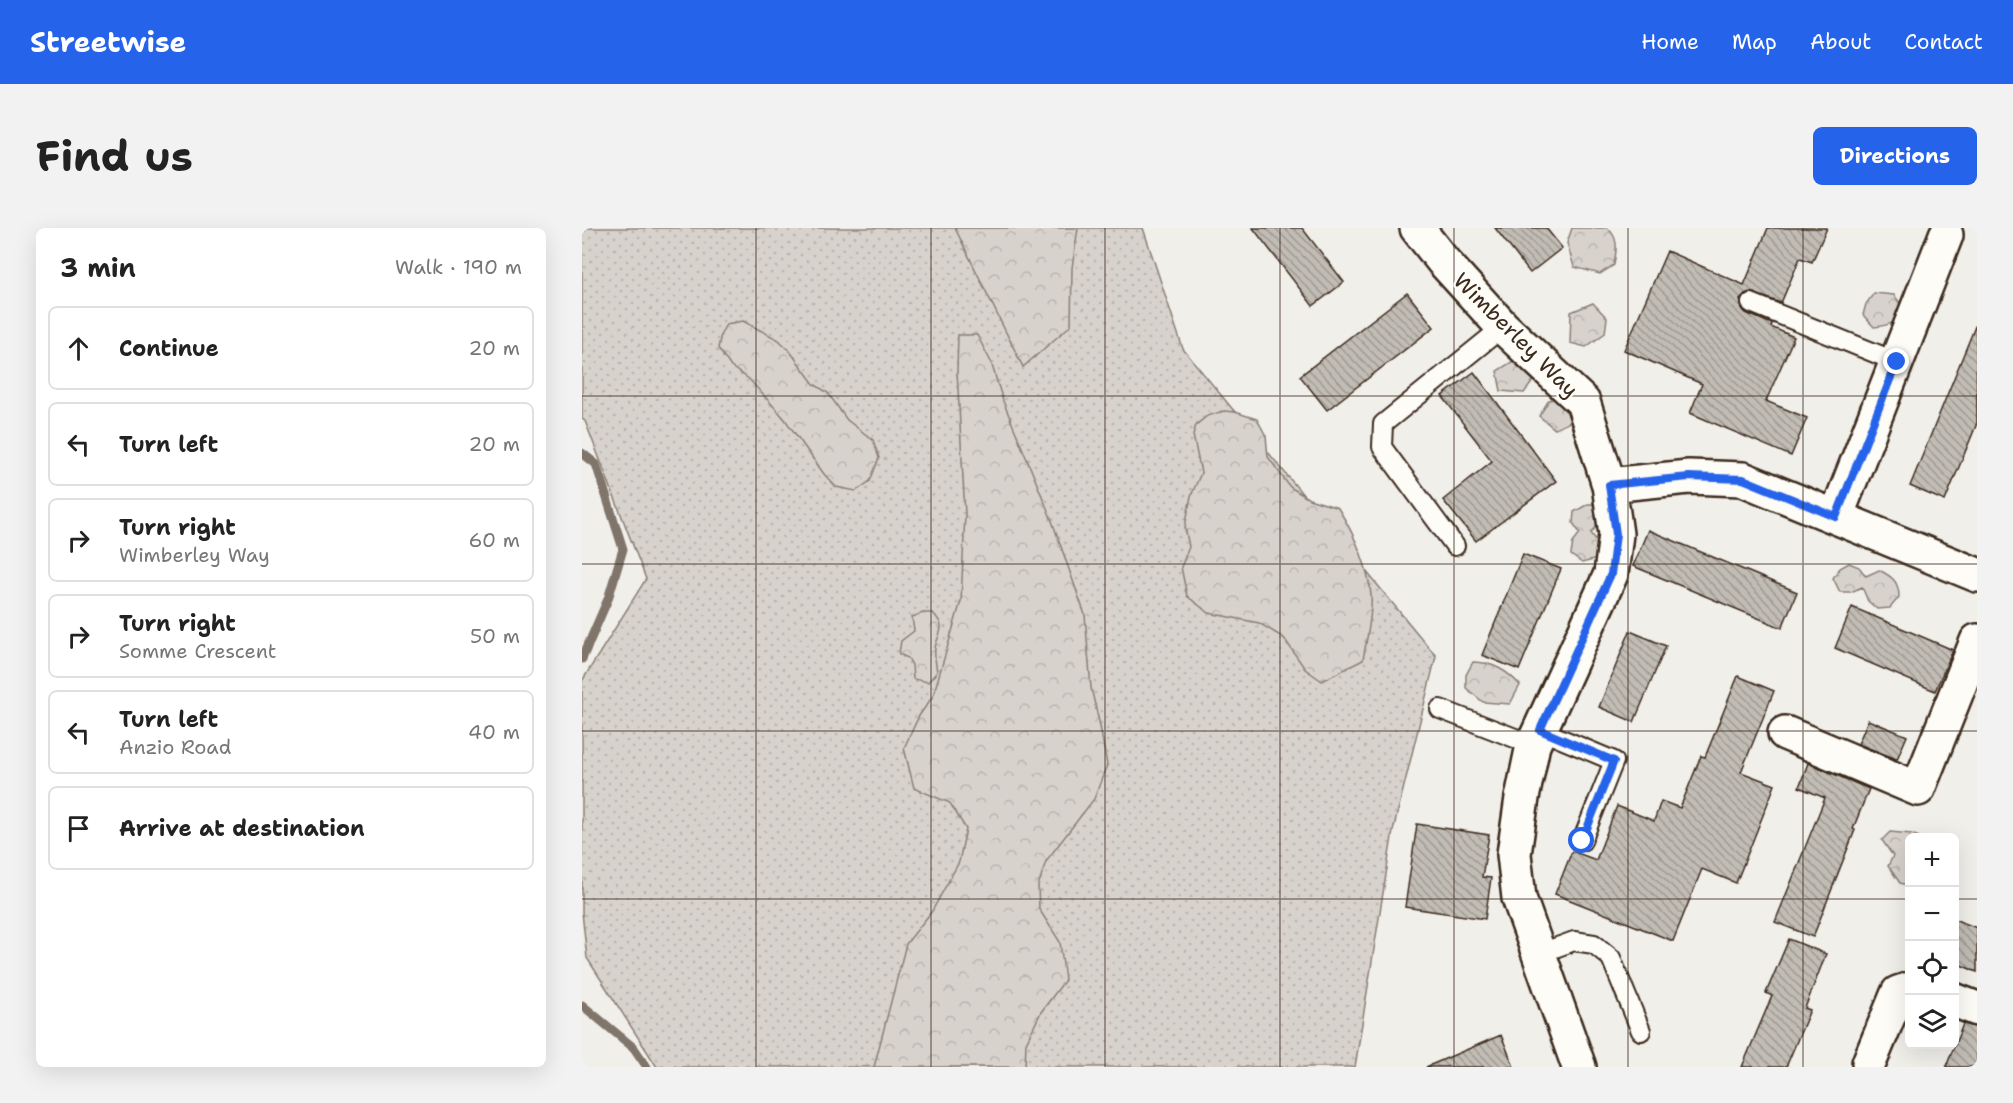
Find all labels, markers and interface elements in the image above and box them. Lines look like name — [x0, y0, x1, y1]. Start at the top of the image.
text: Streetwise — [30, 23, 186, 61]
text: Home — [1641, 28, 1699, 56]
text: Map — [1732, 28, 1777, 56]
text: About — [1810, 28, 1871, 56]
text: Contact — [1904, 28, 1983, 56]
button: Directions — [1813, 127, 1977, 185]
text: Find us — [36, 128, 193, 184]
text: 3 min — [60, 250, 136, 285]
text: Walk · 190 m — [395, 254, 522, 280]
street label: Wimberley Way — [1447, 266, 1585, 404]
icon: ahead — [62, 332, 95, 365]
text: Continue — [119, 334, 219, 363]
text: 20 m — [469, 335, 520, 361]
route end — [1883, 348, 1909, 374]
icon: left — [62, 428, 95, 461]
text: Turn left — [119, 430, 218, 459]
text: 20 m — [469, 431, 520, 457]
text: Turn right — [119, 513, 236, 542]
icon: right — [62, 524, 95, 557]
text: 60 m — [468, 527, 520, 553]
text: Wimberley Way — [119, 542, 270, 568]
text: Turn right — [119, 609, 236, 638]
icon: right — [62, 620, 95, 653]
text: 50 m — [470, 623, 520, 649]
text: Somme Crescent — [119, 638, 277, 664]
text: Turn left — [119, 705, 218, 734]
icon: left — [62, 716, 95, 749]
text: 40 m — [468, 719, 520, 745]
text: Anzio Road — [119, 734, 231, 760]
icon: arrive — [62, 812, 95, 845]
text: Arrive at destination — [119, 814, 365, 843]
route start — [1568, 827, 1594, 853]
map controls — [1905, 833, 1959, 1049]
button: + — [1905, 833, 1959, 887]
button: − — [1905, 887, 1959, 941]
button: locate — [1905, 941, 1959, 995]
button: layers — [1905, 995, 1959, 1049]

